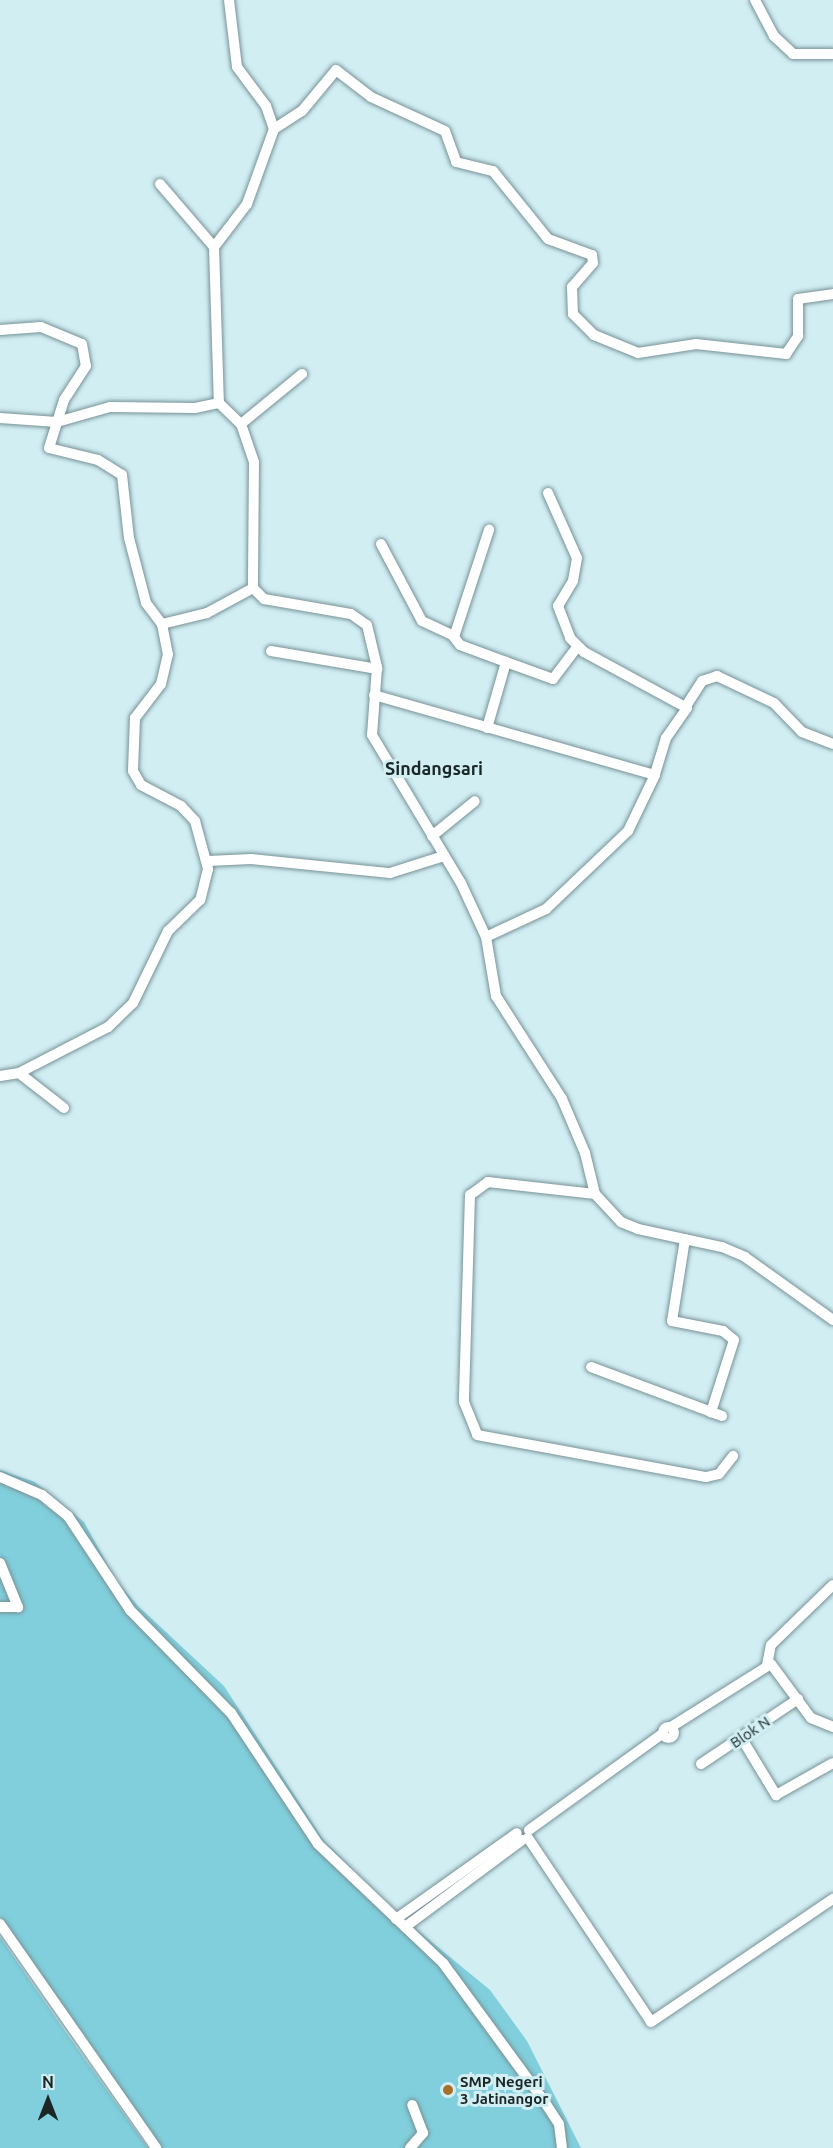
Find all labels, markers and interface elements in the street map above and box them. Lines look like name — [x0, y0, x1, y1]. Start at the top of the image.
district label: Sindangsari — [385, 757, 483, 779]
street label: Blok N — [727, 1712, 773, 1752]
north arrow — [18, 2070, 78, 2130]
place label: SMP Negeri 3 Jatinangor — [460, 2072, 548, 2107]
text: N — [42, 2073, 54, 2091]
marker: SMP Negeri 3 Jatinangor — [441, 2083, 455, 2097]

